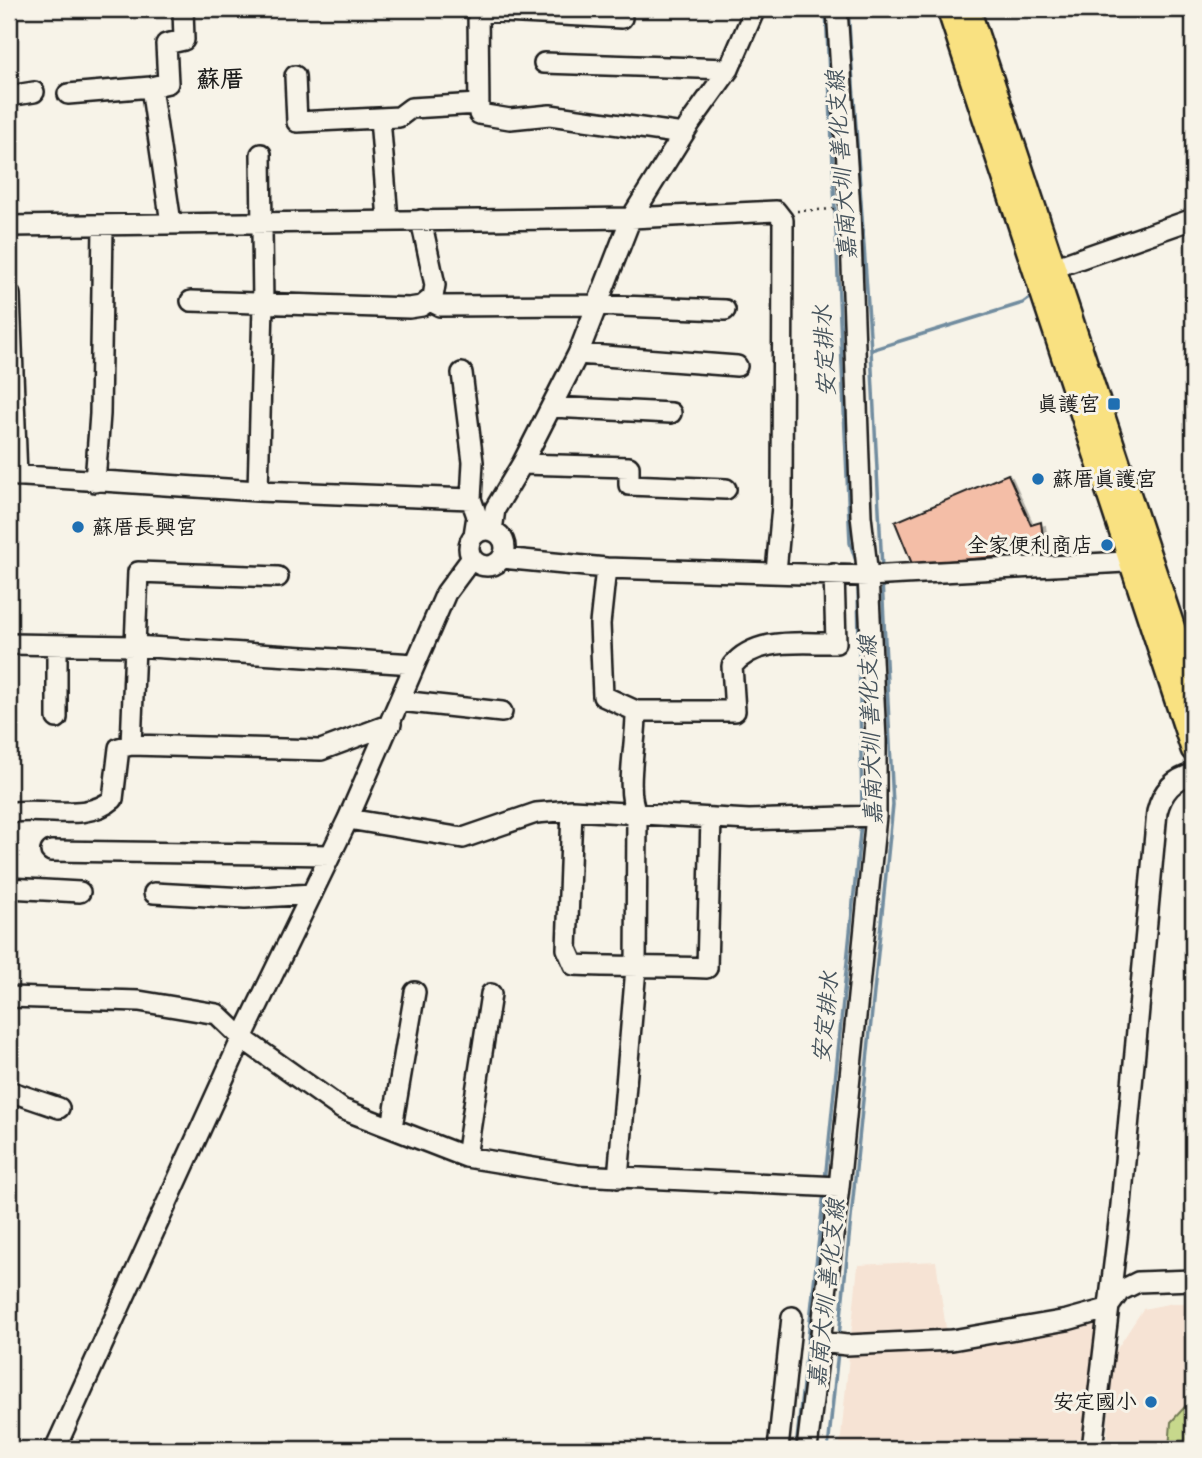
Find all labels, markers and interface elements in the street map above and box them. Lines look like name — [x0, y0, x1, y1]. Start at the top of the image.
district label: 蘇厝 — [196, 65, 244, 94]
water label: 嘉南大圳 善化支線 — [821, 68, 863, 261]
water label: 安定排水 — [809, 303, 841, 398]
place label: 真護宮 — [1037, 392, 1100, 417]
marker: 真護宮 — [1106, 396, 1122, 412]
place label: 蘇厝真護宮 — [1052, 467, 1157, 492]
marker: 蘇厝真護宮 — [1030, 471, 1046, 487]
place label: 蘇厝長興宮 — [92, 515, 197, 540]
marker: 蘇厝長興宮 — [70, 519, 86, 535]
place label: 全家便利商店 — [967, 533, 1093, 558]
marker: 全家便利商店 — [1099, 537, 1115, 553]
water label: 嘉南大圳 善化支線 — [854, 633, 888, 826]
water label: 安定排水 — [807, 969, 845, 1064]
water label: 嘉南大圳 善化支線 — [803, 1196, 851, 1389]
place label: 安定國小 — [1053, 1390, 1137, 1415]
marker: 安定國小 — [1143, 1394, 1159, 1410]

